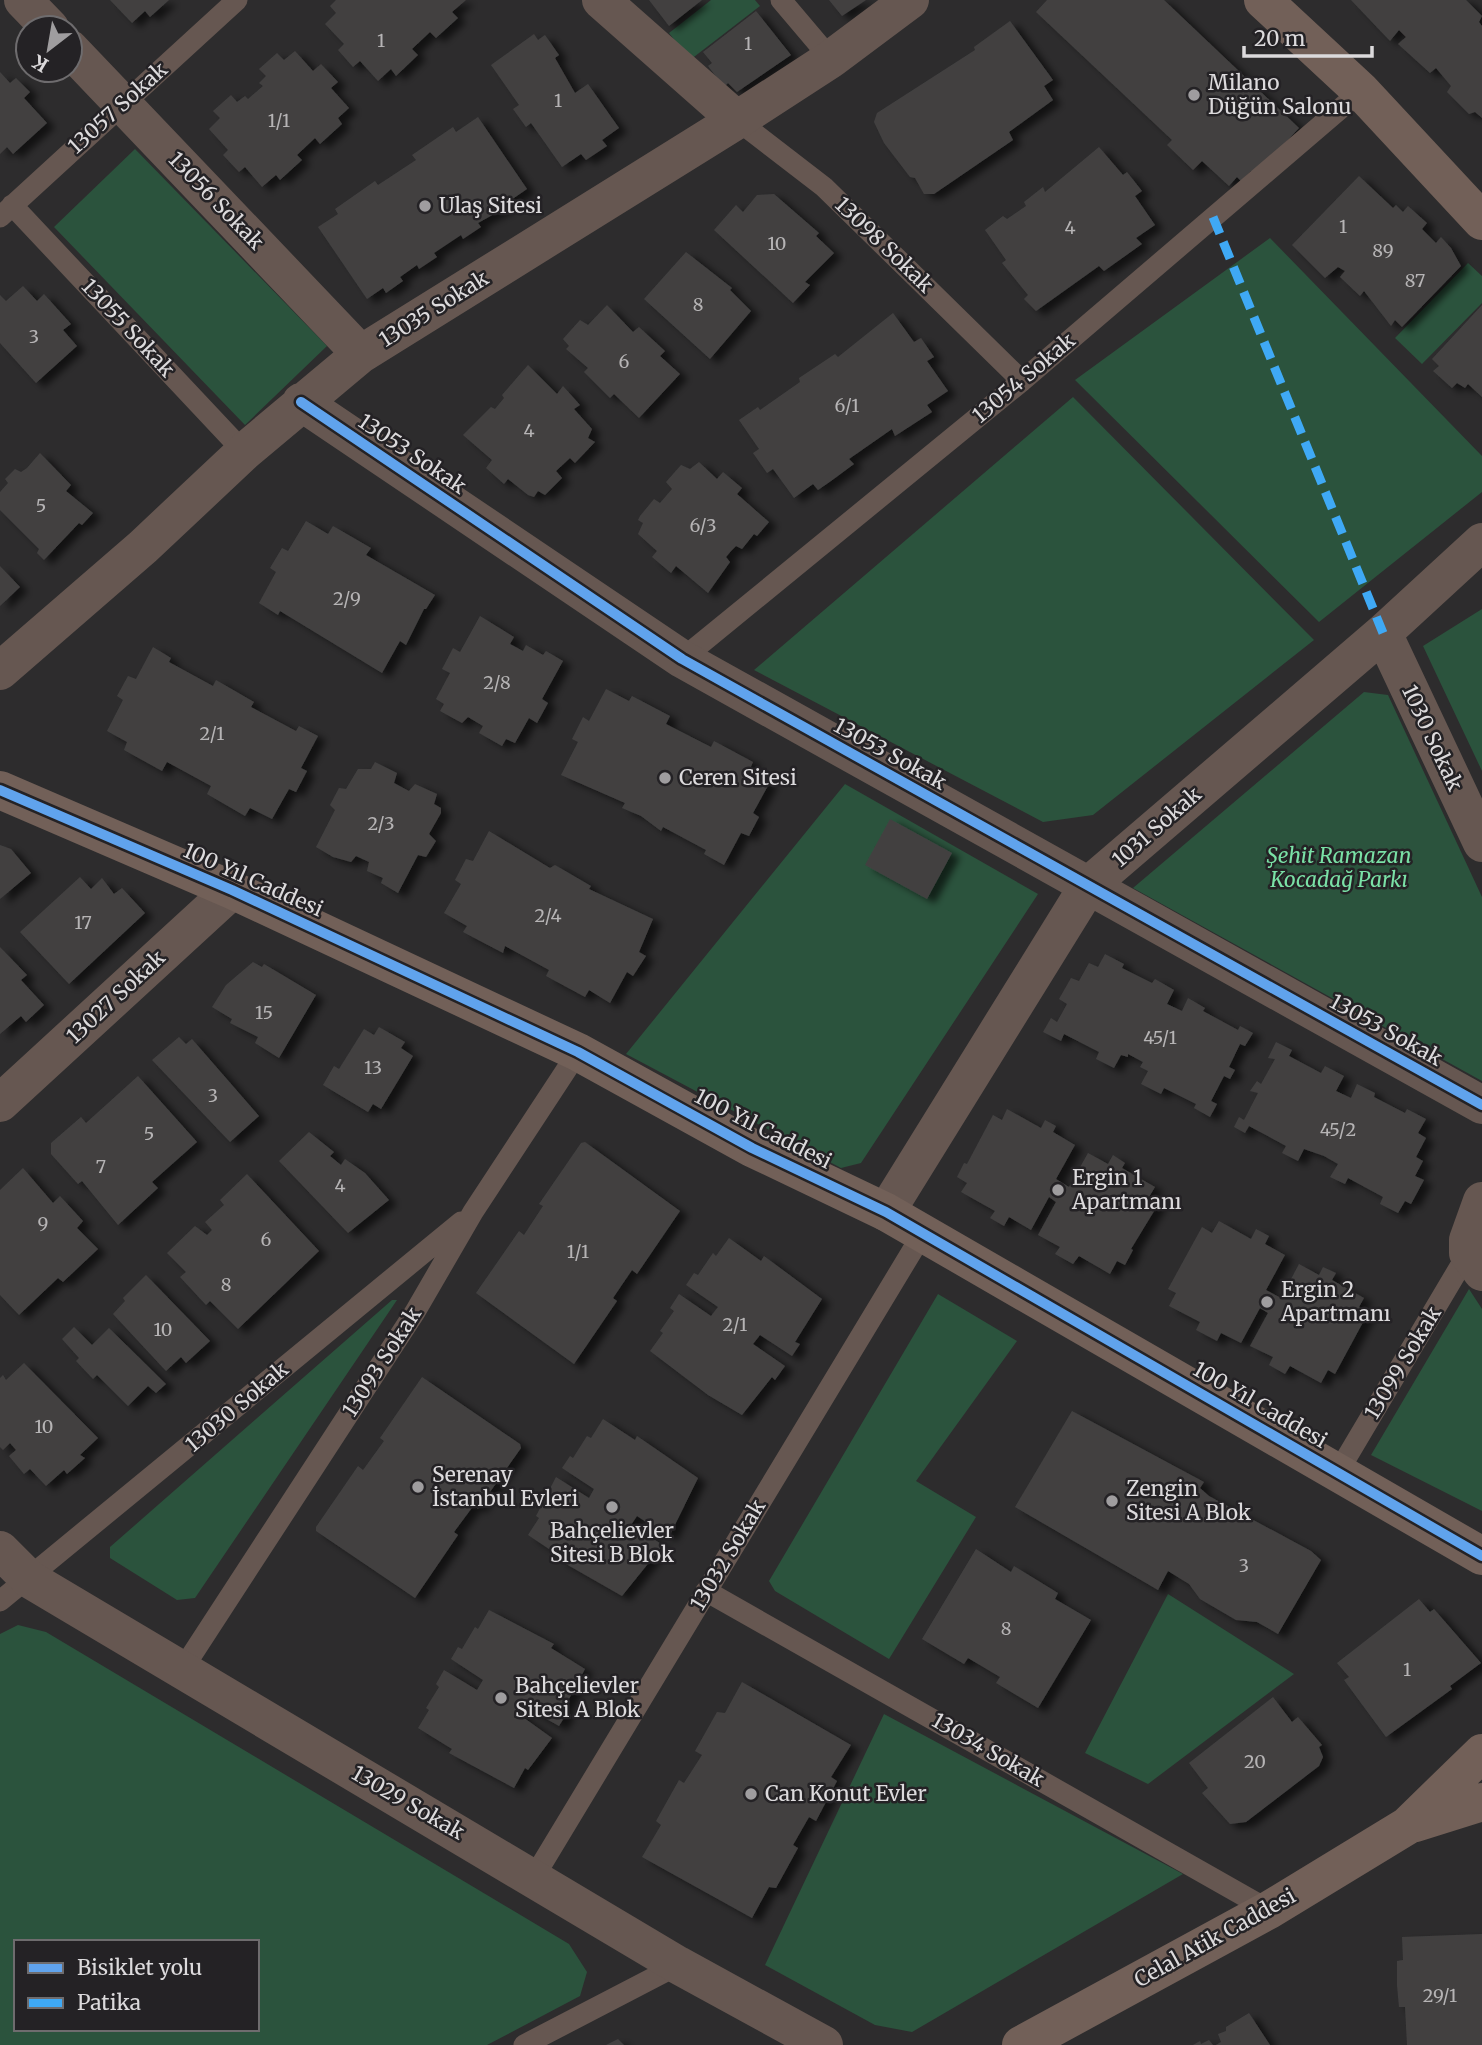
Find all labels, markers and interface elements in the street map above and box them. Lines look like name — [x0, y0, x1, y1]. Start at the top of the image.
north arrow — [14, 14, 84, 84]
scale bar — [1244, 14, 1372, 58]
text: 20 m — [1254, 25, 1306, 52]
house number: 1 — [377, 29, 385, 52]
house number: 1 — [744, 32, 752, 55]
text: K — [27, 49, 53, 78]
street label: 13057 Sokak — [62, 55, 174, 159]
place label: Milano Düğün Salonu — [1208, 69, 1351, 120]
marker: Milano Düğün Salonu — [1186, 87, 1202, 103]
house number: 1 — [554, 89, 562, 112]
house number: 1/1 — [268, 109, 290, 132]
street label: 13056 Sokak — [163, 146, 270, 256]
street label: 13098 Sokak — [829, 191, 940, 299]
place label: Ulaş Sitesi — [439, 192, 542, 219]
marker: Ulaş Sitesi — [417, 198, 433, 214]
house number: 1 — [1339, 215, 1347, 238]
house number: 4 — [1064, 216, 1076, 239]
house number: 10 — [768, 232, 786, 255]
house number: 89 — [1372, 239, 1394, 262]
street label: 13035 Sokak — [374, 264, 494, 353]
house number: 87 — [1405, 269, 1425, 292]
street label: 13055 Sokak — [76, 273, 181, 383]
house number: 8 — [693, 293, 703, 316]
house number: 3 — [29, 325, 39, 348]
street label: 13054 Sokak — [967, 326, 1081, 428]
house number: 6 — [619, 350, 630, 373]
house number: 6/1 — [834, 394, 860, 417]
street label: 13053 Sokak — [353, 408, 472, 500]
house number: 4 — [523, 419, 535, 442]
house number: 5 — [36, 494, 46, 517]
house number: 6/3 — [689, 514, 717, 537]
house number: 2/9 — [333, 587, 361, 610]
house number: 2/8 — [483, 671, 511, 694]
street label: 1030 Sokak — [1396, 680, 1469, 796]
street label: 13053 Sokak — [829, 712, 952, 796]
house number: 2/1 — [200, 722, 225, 745]
place label: Ceren Sitesi — [679, 764, 797, 791]
marker: Ceren Sitesi — [657, 770, 673, 786]
street label: 1031 Sokak — [1107, 780, 1207, 873]
house number: 2/3 — [367, 812, 395, 835]
street label: 100 Yıl Caddesi — [179, 837, 328, 923]
park label: Şehit Ramazan Kocadağ Parkı — [1267, 842, 1411, 893]
house number: 2/4 — [534, 904, 562, 927]
house number: 17 — [74, 911, 92, 934]
street label: 13027 Sokak — [61, 944, 171, 1049]
street label: 13053 Sokak — [1325, 988, 1448, 1072]
house number: 15 — [255, 1001, 273, 1024]
house number: 45/1 — [1143, 1026, 1177, 1049]
house number: 13 — [364, 1056, 382, 1079]
street label: 100 Yıl Caddesi — [690, 1082, 837, 1175]
house number: 3 — [208, 1084, 218, 1107]
house number: 45/2 — [1320, 1118, 1356, 1141]
house number: 5 — [144, 1122, 154, 1145]
house number: 7 — [96, 1155, 106, 1178]
place label: Ergin 1 Apartmanı — [1071, 1164, 1182, 1215]
house number: 4 — [334, 1174, 346, 1197]
marker: Ergin 1 Apartmanı — [1050, 1182, 1066, 1198]
house number: 9 — [38, 1212, 48, 1235]
house number: 6 — [261, 1228, 272, 1251]
house number: 1/1 — [567, 1240, 589, 1263]
house number: 8 — [221, 1273, 231, 1296]
place label: Ergin 2 Apartmanı — [1280, 1276, 1391, 1327]
marker: Ergin 2 Apartmanı — [1259, 1294, 1275, 1310]
street label: 13093 Sokak — [336, 1301, 427, 1422]
street label: 13099 Sokak — [1358, 1301, 1447, 1424]
house number: 2/1 — [723, 1313, 748, 1336]
house number: 10 — [154, 1318, 172, 1341]
street label: 13030 Sokak — [180, 1355, 294, 1458]
street label: 100 Yıl Caddesi — [1188, 1355, 1332, 1454]
house number: 10 — [35, 1415, 53, 1438]
place label: Serenay İstanbul Evleri — [432, 1461, 579, 1512]
place label: Zengin Sitesi A Blok — [1126, 1475, 1252, 1526]
marker: Serenay İstanbul Evleri — [410, 1479, 426, 1495]
marker: Zengin Sitesi A Blok — [1104, 1493, 1120, 1509]
street label: 13032 Sokak — [684, 1494, 772, 1615]
marker: Bahçelievler Sitesi B Blok — [604, 1499, 620, 1515]
place label: Bahçelievler Sitesi B Blok — [550, 1517, 675, 1568]
house number: 3 — [1239, 1554, 1249, 1577]
house number: 8 — [1001, 1617, 1011, 1640]
house number: 1 — [1403, 1658, 1411, 1681]
place label: Bahçelievler Sitesi A Blok — [515, 1672, 641, 1723]
marker: Bahçelievler Sitesi A Blok — [493, 1690, 509, 1706]
street label: 13034 Sokak — [927, 1706, 1050, 1793]
house number: 20 — [1244, 1750, 1266, 1773]
street label: 13029 Sokak — [347, 1759, 470, 1846]
place label: Can Konut Evler — [765, 1780, 927, 1807]
marker: Can Konut Evler — [743, 1786, 759, 1802]
street label: Celal Atik Caddesi — [1129, 1882, 1300, 1993]
legend — [14, 1940, 259, 2031]
text: Bisiklet yolu — [77, 1954, 202, 1981]
house number: 29/1 — [1423, 1984, 1457, 2007]
text: Patika — [77, 1989, 141, 2016]

